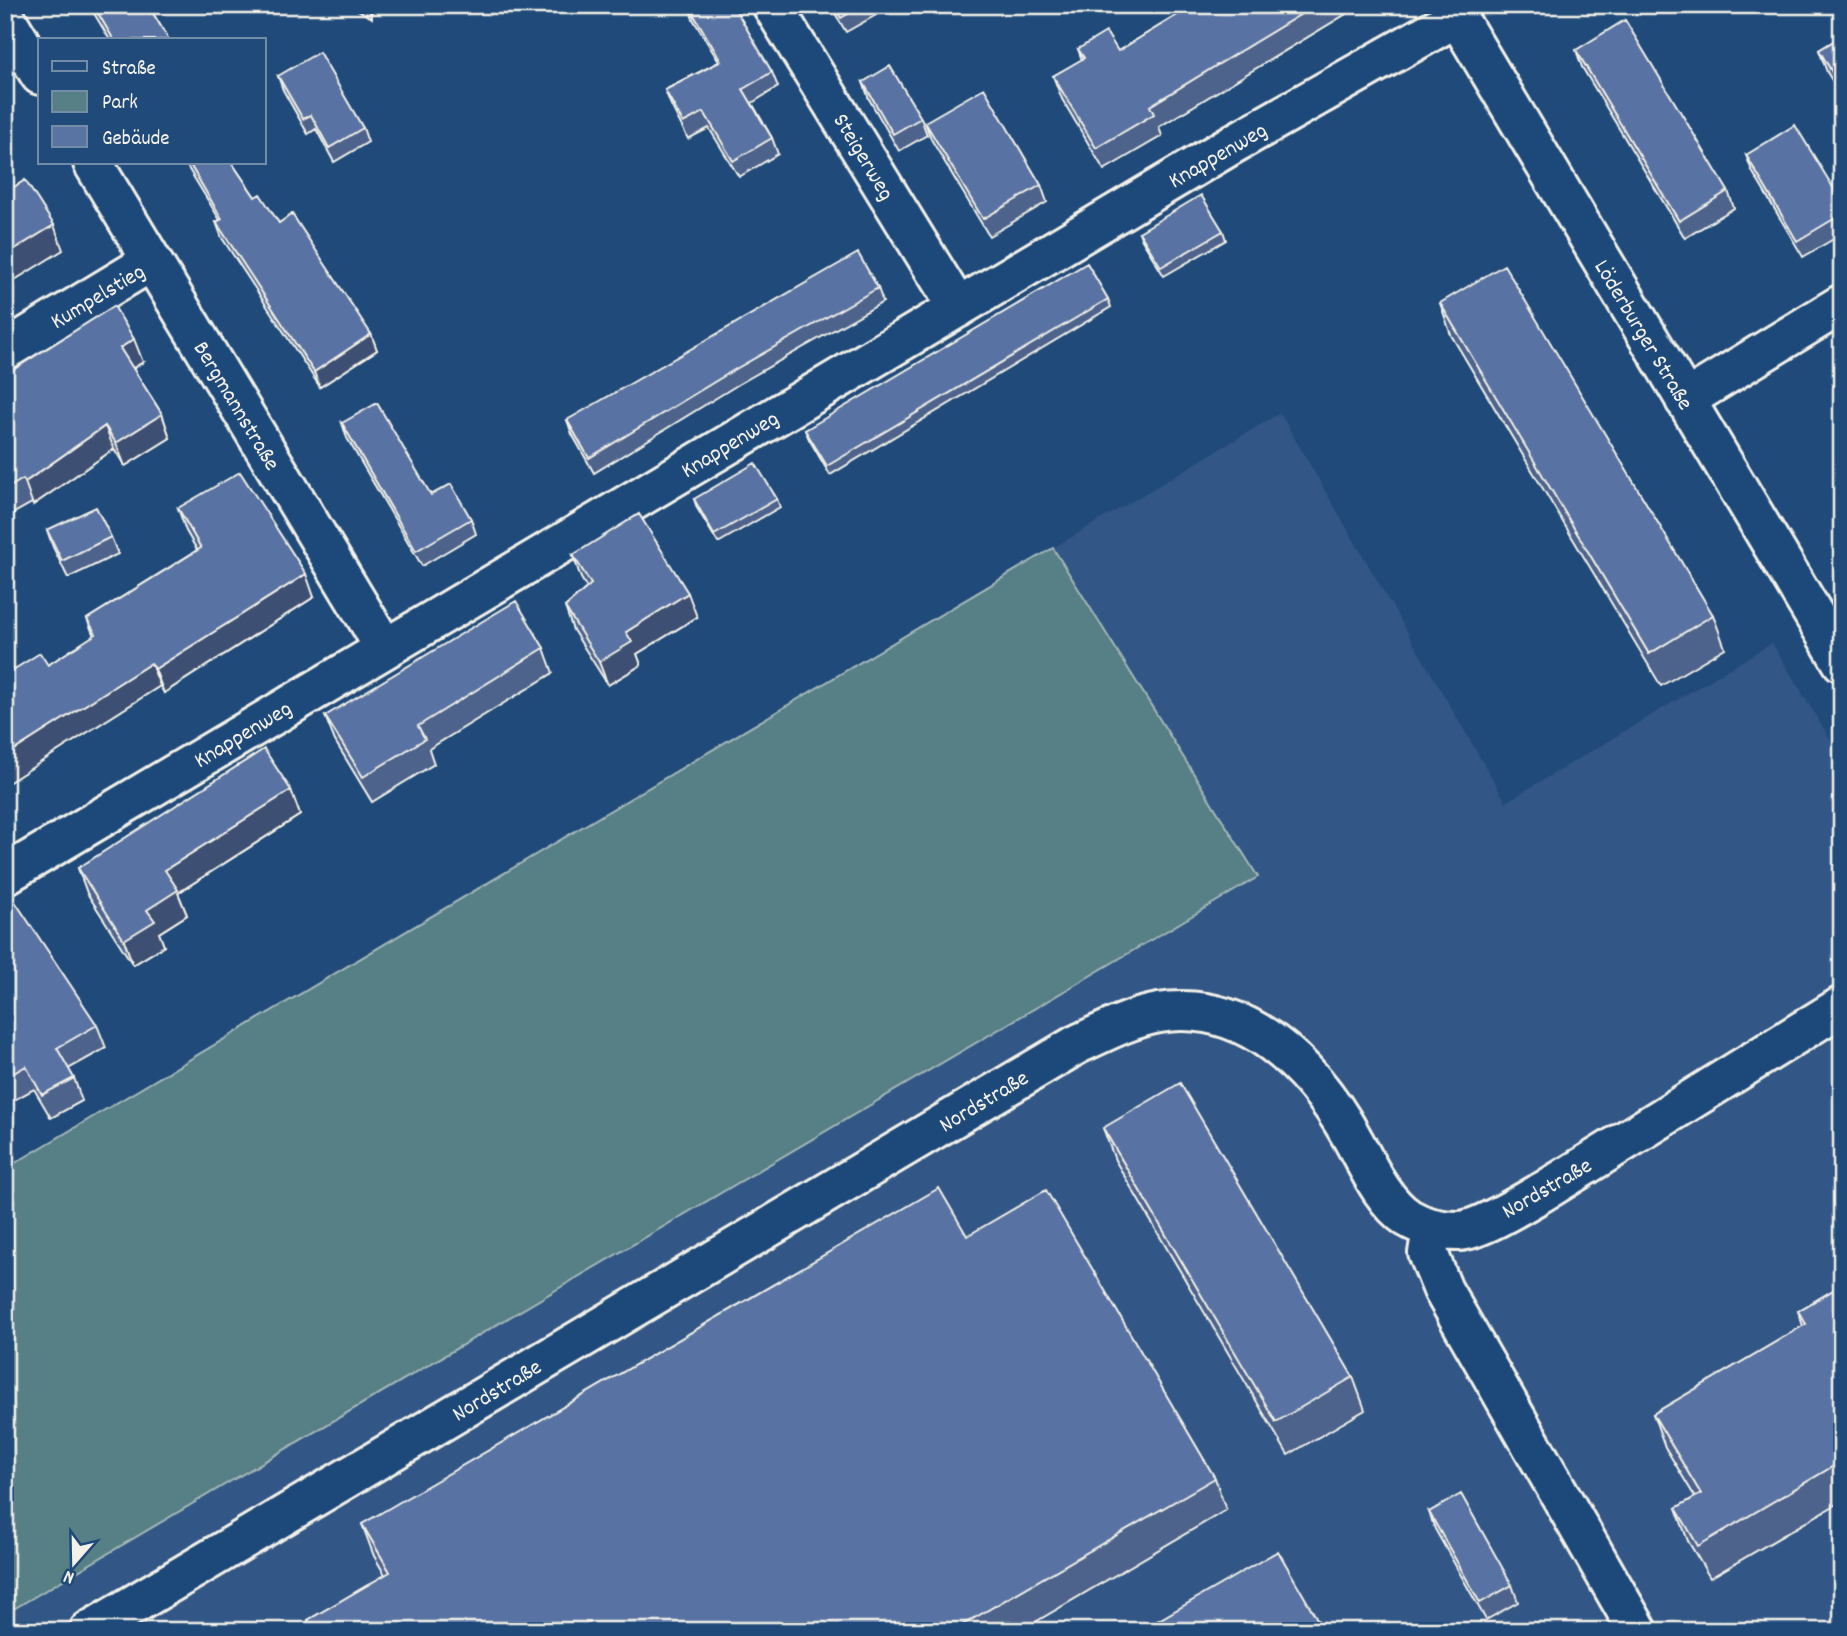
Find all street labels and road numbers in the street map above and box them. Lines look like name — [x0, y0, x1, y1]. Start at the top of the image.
street label: Steigerweg — [823, 108, 901, 208]
street label: Knappenweg — [1163, 115, 1274, 199]
street label: Löderburger Straße — [1584, 254, 1700, 417]
street label: Kumpelstieg — [45, 257, 152, 339]
street label: Bergmannstraße — [183, 336, 287, 478]
street label: Knappenweg — [676, 404, 786, 488]
street label: Knappenweg — [189, 694, 299, 778]
street label: Nordstraße — [934, 1063, 1036, 1143]
street label: Nordstraße — [1496, 1151, 1599, 1229]
street label: Nordstraße — [447, 1352, 549, 1432]

